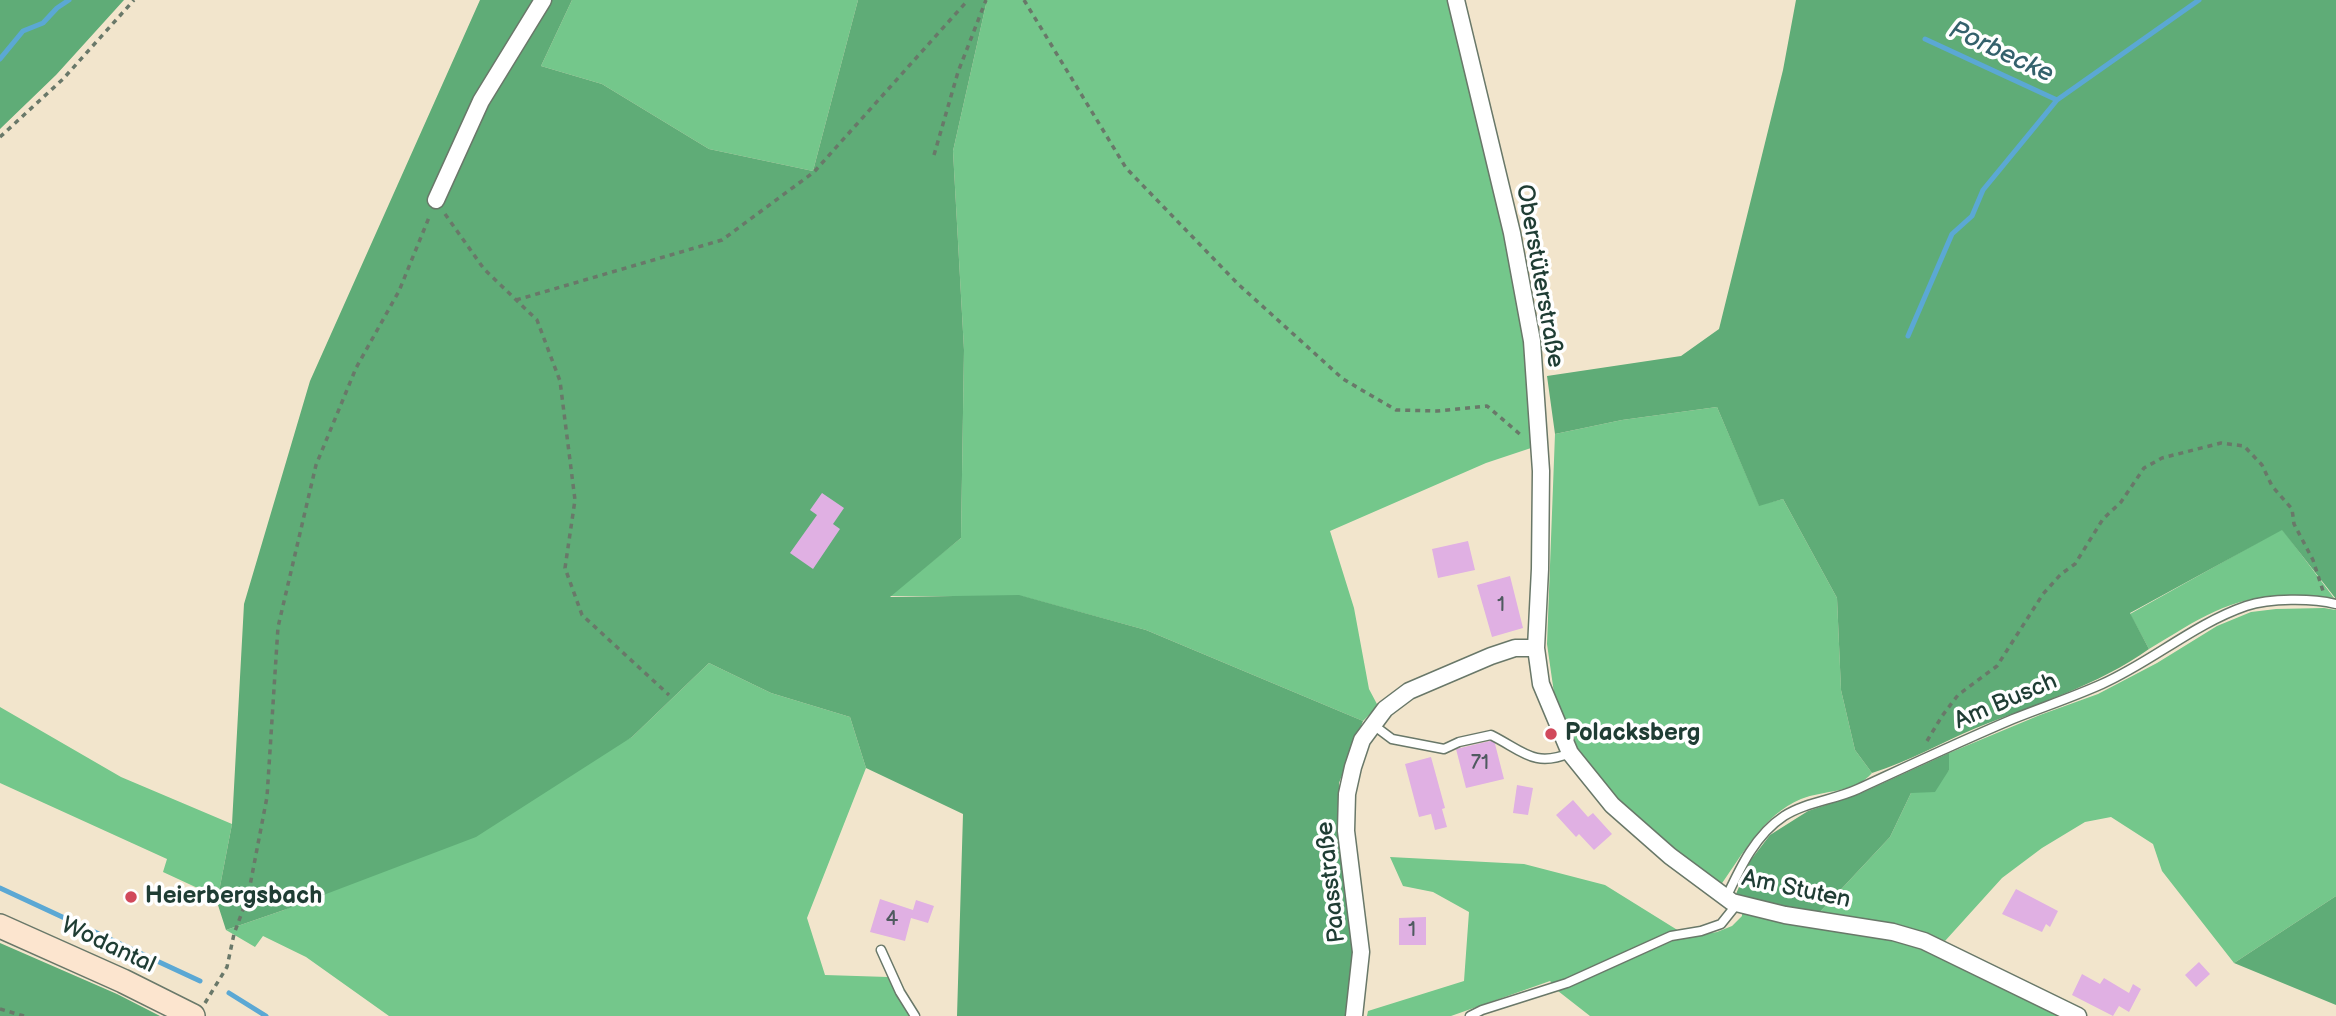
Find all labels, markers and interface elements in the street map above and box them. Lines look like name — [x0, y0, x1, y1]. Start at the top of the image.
water label: Porbecke — [1944, 15, 2058, 91]
street label: Oberstüterstraße — [1509, 182, 1569, 370]
house number: 1 — [1497, 593, 1505, 619]
street label: Am Busch — [1950, 668, 2062, 736]
place label: Polacksberg — [1565, 720, 1700, 748]
marker: Polacksberg — [1543, 726, 1559, 742]
house number: 71 — [1471, 751, 1489, 777]
street label: Paasstraße — [1311, 820, 1353, 944]
street label: Am Stuten — [1739, 864, 1853, 916]
place label: Heierbergsbach — [145, 883, 322, 911]
marker: Heierbergsbach — [123, 889, 139, 905]
house number: 4 — [886, 907, 898, 933]
street label: Wodantal — [56, 912, 160, 980]
house number: 1 — [1408, 918, 1416, 944]

